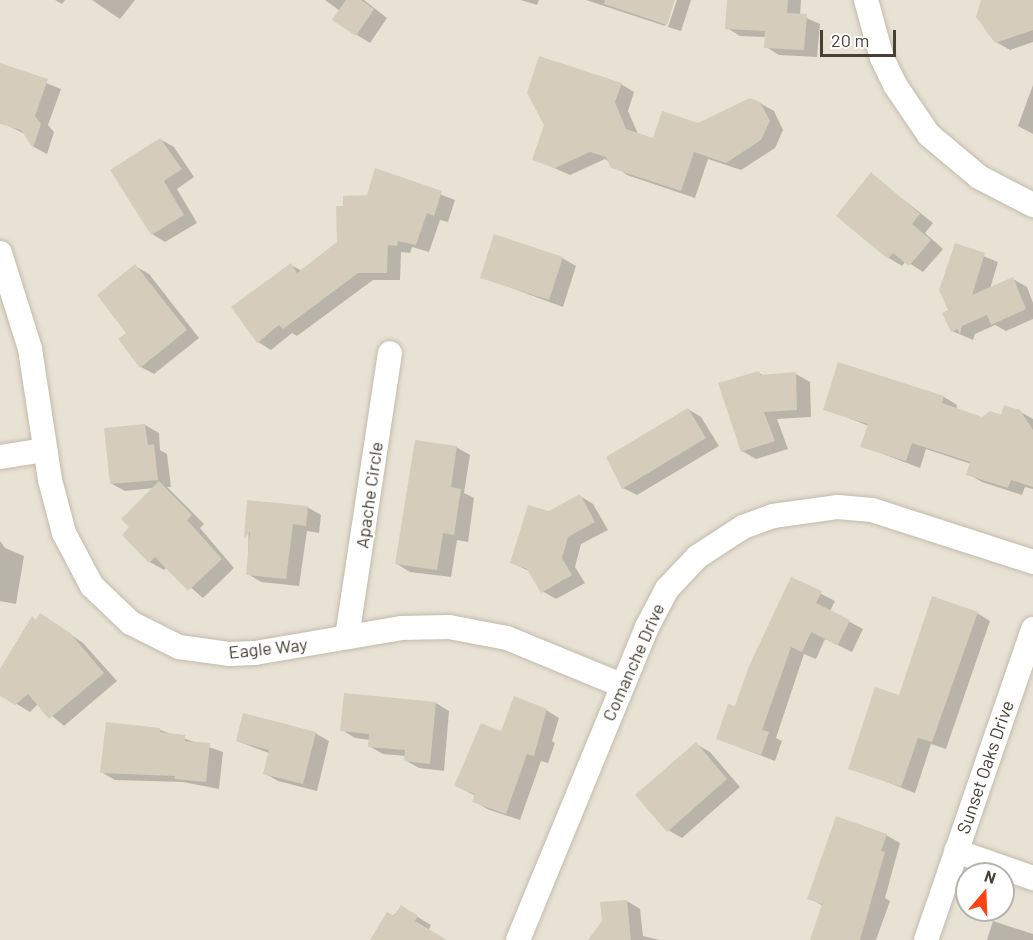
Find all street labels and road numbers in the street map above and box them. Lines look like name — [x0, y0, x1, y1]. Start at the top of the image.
street label: Apache Circle — [351, 440, 387, 550]
street label: Comanche Drive — [597, 600, 669, 724]
street label: Eagle Way — [227, 633, 309, 663]
street label: Sunset Oaks Drive — [952, 697, 1018, 837]

